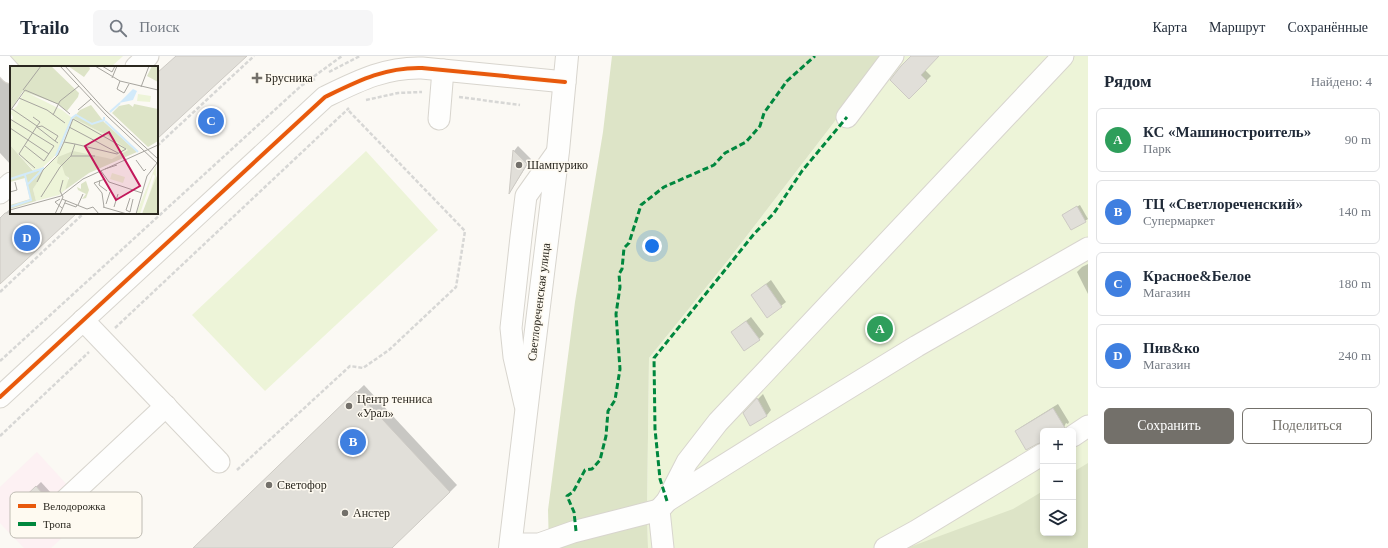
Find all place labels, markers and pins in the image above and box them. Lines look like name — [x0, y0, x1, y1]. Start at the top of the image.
place label: Брусника — [265, 71, 314, 85]
marker: Брусника — [252, 73, 262, 83]
pin: C — [198, 106, 224, 136]
place label: Шампурико — [527, 158, 588, 172]
marker: Шампурико — [514, 160, 524, 170]
pin: D — [14, 223, 40, 253]
pin: A — [867, 314, 893, 344]
place label: Центр тенниса «Урал» — [357, 392, 433, 420]
marker: Центр тенниса «Урал» — [344, 401, 354, 411]
pin: B — [340, 427, 366, 457]
place label: Светофор — [277, 478, 327, 492]
marker: Светофор — [264, 480, 274, 490]
place label: Анстер — [353, 506, 390, 520]
marker: Анстер — [340, 508, 350, 518]

